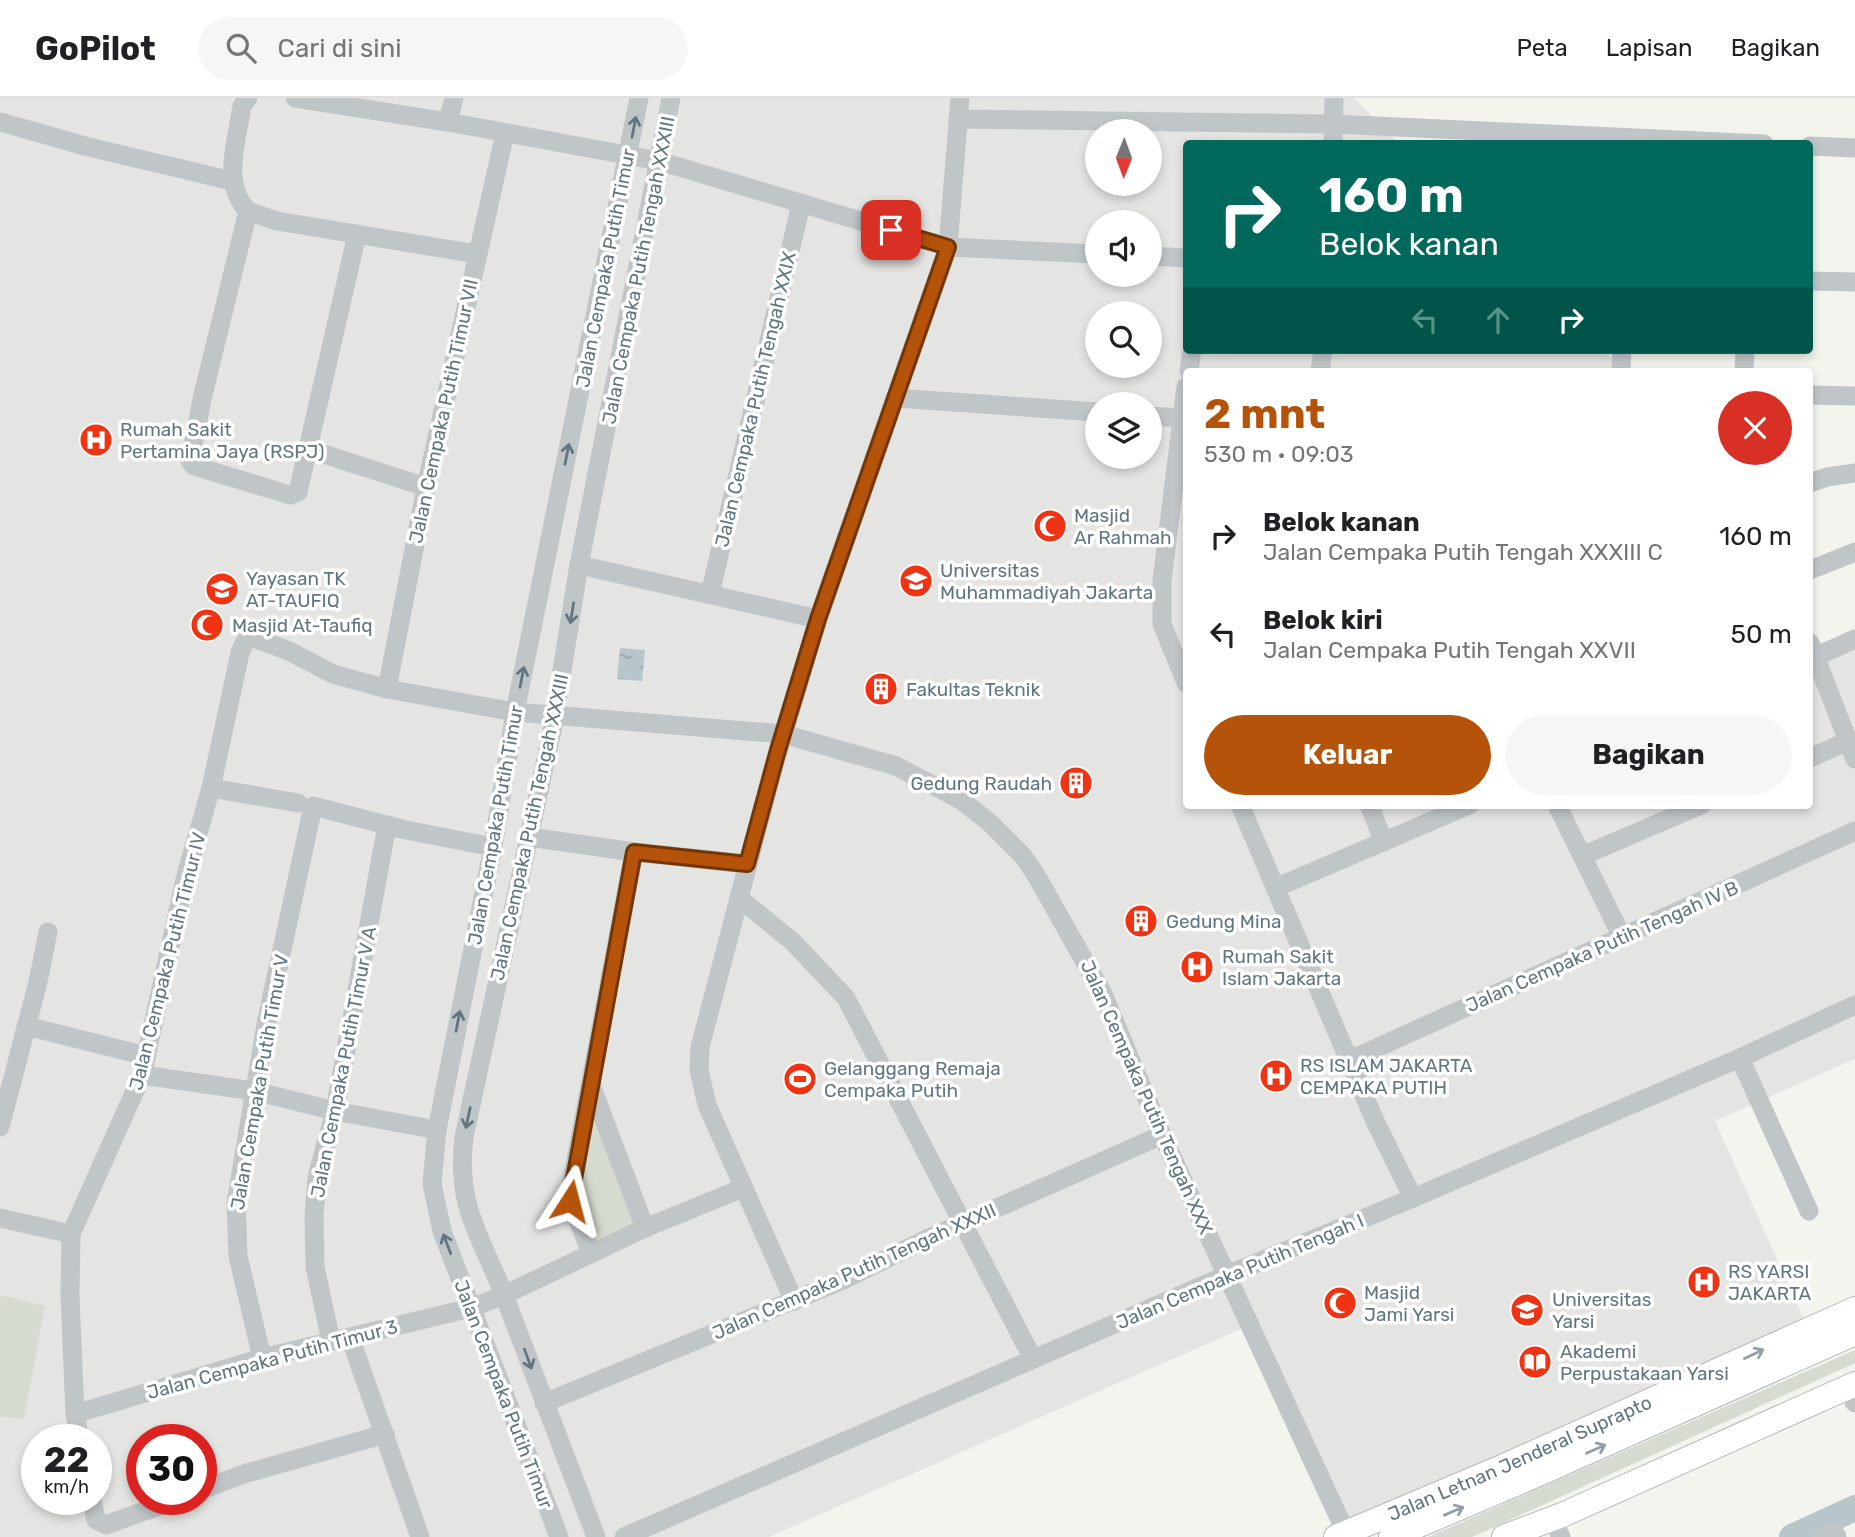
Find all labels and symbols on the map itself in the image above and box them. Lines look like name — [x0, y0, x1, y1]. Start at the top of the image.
street label: Jalan Cempaka Putih Tengah XXXIII — [597, 114, 680, 426]
one-way arrow — [627, 116, 641, 139]
north arrow — [1085, 119, 1162, 196]
street label: Jalan Cempaka Putih Timur — [571, 146, 640, 390]
pin — [861, 200, 921, 260]
street label: Jalan Cempaka Putih Tengah XXIX — [710, 249, 801, 549]
street label: Jalan Cempaka Putih Timur VII — [404, 277, 483, 545]
place label: Rumah Sakit Pertamina Jaya (RSPJ) — [120, 418, 324, 463]
hospital icon: Rumah Sakit Pertamina Jaya (RSPJ) — [77, 421, 115, 459]
one-way arrow — [561, 443, 575, 466]
place label: Masjid Ar Rahmah — [1074, 504, 1172, 549]
mosque icon: Masjid Ar Rahmah — [1031, 507, 1069, 545]
place label: Universitas Muhammadiyah Jakarta — [940, 559, 1153, 604]
school or university icon: Universitas Muhammadiyah Jakarta — [897, 562, 935, 600]
place label: Yayasan TK AT-TAUFIQ — [246, 567, 346, 612]
school or university icon: Yayasan TK AT-TAUFIQ — [203, 570, 241, 608]
one-way arrow — [565, 601, 578, 624]
mosque icon: Masjid At-Taufiq — [188, 606, 226, 644]
place label: Masjid At-Taufiq — [232, 614, 373, 637]
one-way arrow — [516, 666, 530, 689]
building icon: Fakultas Teknik — [862, 670, 900, 708]
street label: Jalan Cempaka Putih Tengah XXXIII — [486, 672, 573, 983]
place label: Fakultas Teknik — [906, 678, 1040, 701]
street label: Jalan Cempaka Putih Timur — [463, 703, 528, 947]
building icon: Gedung Raudah — [1057, 764, 1095, 802]
place label: Gedung Raudah — [910, 772, 1052, 795]
street label: Jalan Cempaka Putih Timur IV — [124, 830, 211, 1092]
street label: Jalan Cempaka Putih Tengah IV B — [1462, 876, 1742, 1017]
building icon: Gedung Mina — [1122, 902, 1160, 940]
place label: Gedung Mina — [1166, 910, 1282, 933]
street label: Jalan Cempaka Putih Timur V A — [306, 924, 381, 1200]
place label: Rumah Sakit Islam Jakarta — [1222, 945, 1341, 990]
hospital icon: Rumah Sakit Islam Jakarta — [1178, 948, 1216, 986]
street label: Jalan Cempaka Putih Timur V — [226, 952, 293, 1212]
street label: Jalan Cempaka Putih Tengah XXX — [1076, 957, 1218, 1238]
one-way arrow — [452, 1010, 466, 1033]
place label: RS ISLAM JAKARTA CEMPAKA PUTIH — [1300, 1054, 1473, 1099]
place label: Gelanggang Remaja Cempaka Putih — [824, 1057, 1001, 1102]
hospital icon: RS ISLAM JAKARTA CEMPAKA PUTIH — [1257, 1057, 1295, 1095]
sports icon: Gelanggang Remaja Cempaka Putih — [781, 1060, 819, 1098]
one-way arrow — [460, 1106, 474, 1129]
position arrow — [533, 1164, 607, 1238]
street label: Jalan Cempaka Putih Tengah XXXII — [709, 1198, 999, 1345]
street label: Jalan Cempaka Putih Tengah I — [1113, 1209, 1367, 1334]
one-way arrow — [439, 1234, 452, 1256]
place label: RS YARSI JAKARTA — [1728, 1260, 1812, 1305]
hospital icon: RS YARSI JAKARTA — [1685, 1263, 1723, 1301]
street label: Jalan Cempaka Putih Timur — [449, 1277, 558, 1512]
place label: Masjid Jami Yarsi — [1364, 1281, 1454, 1326]
mosque icon: Masjid Jami Yarsi — [1321, 1284, 1359, 1322]
place label: Universitas Yarsi — [1552, 1288, 1651, 1333]
school or university icon: Universitas Yarsi — [1508, 1291, 1546, 1329]
street label: Jalan Cempaka Putih Timur 3 — [144, 1315, 400, 1404]
place label: Akademi Perpustakaan Yarsi — [1560, 1340, 1729, 1385]
library icon: Akademi Perpustakaan Yarsi — [1516, 1343, 1554, 1381]
one-way arrow — [523, 1347, 535, 1369]
one-way arrow — [1743, 1347, 1764, 1360]
street label: Jalan Letnan Jenderal Suprapto — [1385, 1391, 1655, 1526]
speed limit sign: 30 — [126, 1424, 217, 1515]
one-way arrow — [1585, 1442, 1606, 1455]
one-way arrow — [1443, 1503, 1464, 1516]

